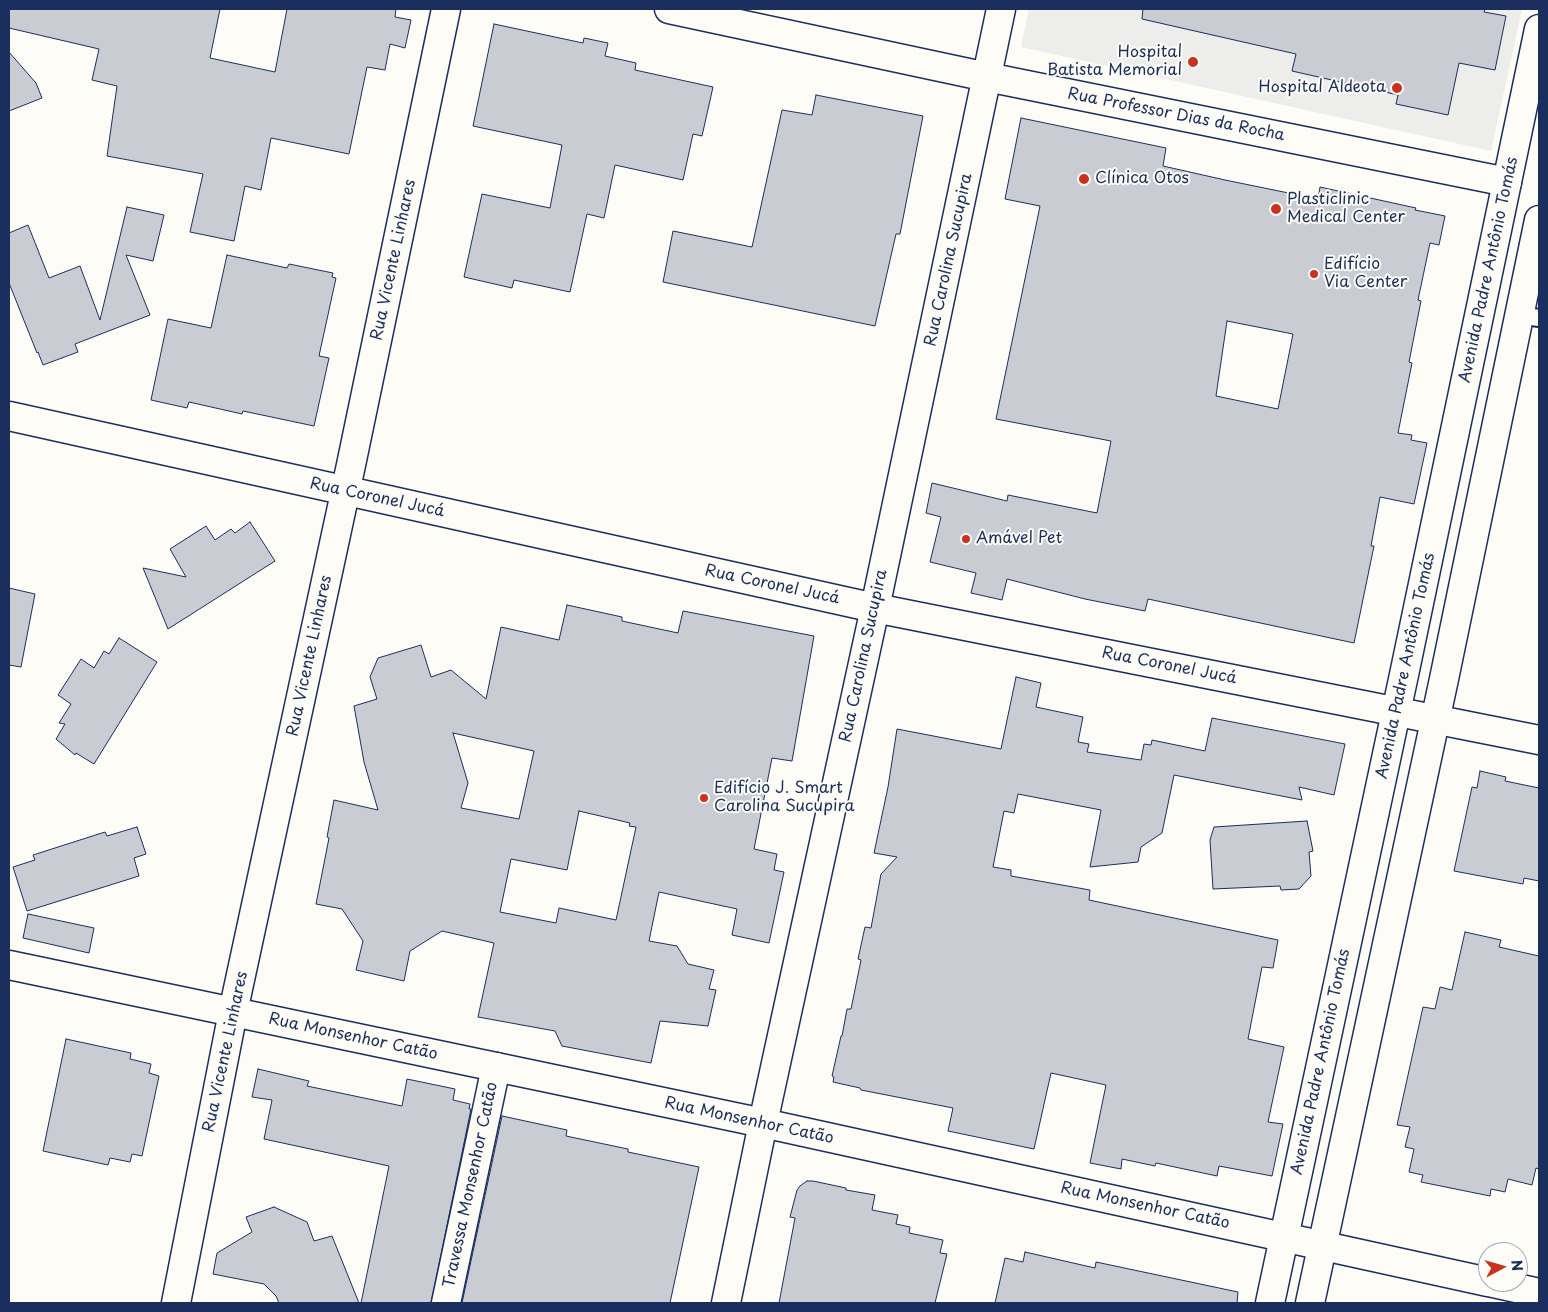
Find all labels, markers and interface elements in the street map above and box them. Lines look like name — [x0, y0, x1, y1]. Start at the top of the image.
place label: Hospital Batista Memorial — [1047, 43, 1182, 81]
marker: Hospital Batista Memorial — [1186, 55, 1200, 69]
place label: Hospital Aldeota — [1258, 78, 1386, 98]
marker: Hospital Aldeota — [1390, 81, 1404, 95]
street label: Rua Professor Dias da Rocha — [1066, 85, 1286, 145]
street label: Avenida Padre Antônio Tomás — [1456, 155, 1522, 385]
place label: Clínica Otos — [1095, 169, 1189, 189]
street label: Rua Carolina Sucupira — [921, 172, 977, 348]
marker: Clínica Otos — [1077, 172, 1091, 186]
street label: Rua Vicente Linhares — [368, 178, 420, 342]
place label: Plasticlinic Medical Center — [1287, 190, 1405, 228]
marker: Plasticlinic Medical Center — [1269, 202, 1283, 216]
place label: Edifício Via Center — [1324, 255, 1407, 293]
marker: Edifício Via Center — [1308, 268, 1320, 280]
street label: Rua Coronel Jucá — [308, 474, 446, 522]
place label: Amável Pet — [976, 529, 1062, 549]
marker: Amável Pet — [960, 533, 972, 545]
street label: Avenida Padre Antônio Tomás — [1373, 551, 1439, 781]
street label: Rua Coronel Jucá — [703, 561, 841, 609]
street label: Rua Carolina Sucupira — [836, 568, 892, 744]
street label: Rua Vicente Linhares — [284, 574, 336, 738]
street label: Rua Coronel Jucá — [1100, 644, 1238, 688]
place label: Edifício J. Smart Carolina Sucupira — [714, 779, 855, 817]
marker: Edifício J. Smart Carolina Sucupira — [698, 792, 710, 804]
street label: Avenida Padre Antônio Tomás — [1288, 947, 1354, 1177]
street label: Rua Vicente Linhares — [200, 970, 252, 1134]
street label: Rua Monsenhor Catão — [267, 1010, 439, 1064]
street label: Travessa Monsenhor Catão — [440, 1080, 502, 1290]
street label: Rua Monsenhor Catão — [663, 1094, 835, 1148]
street label: Rua Monsenhor Catão — [1059, 1179, 1231, 1233]
north arrow — [1478, 1242, 1528, 1292]
text: N — [1506, 1259, 1528, 1272]

